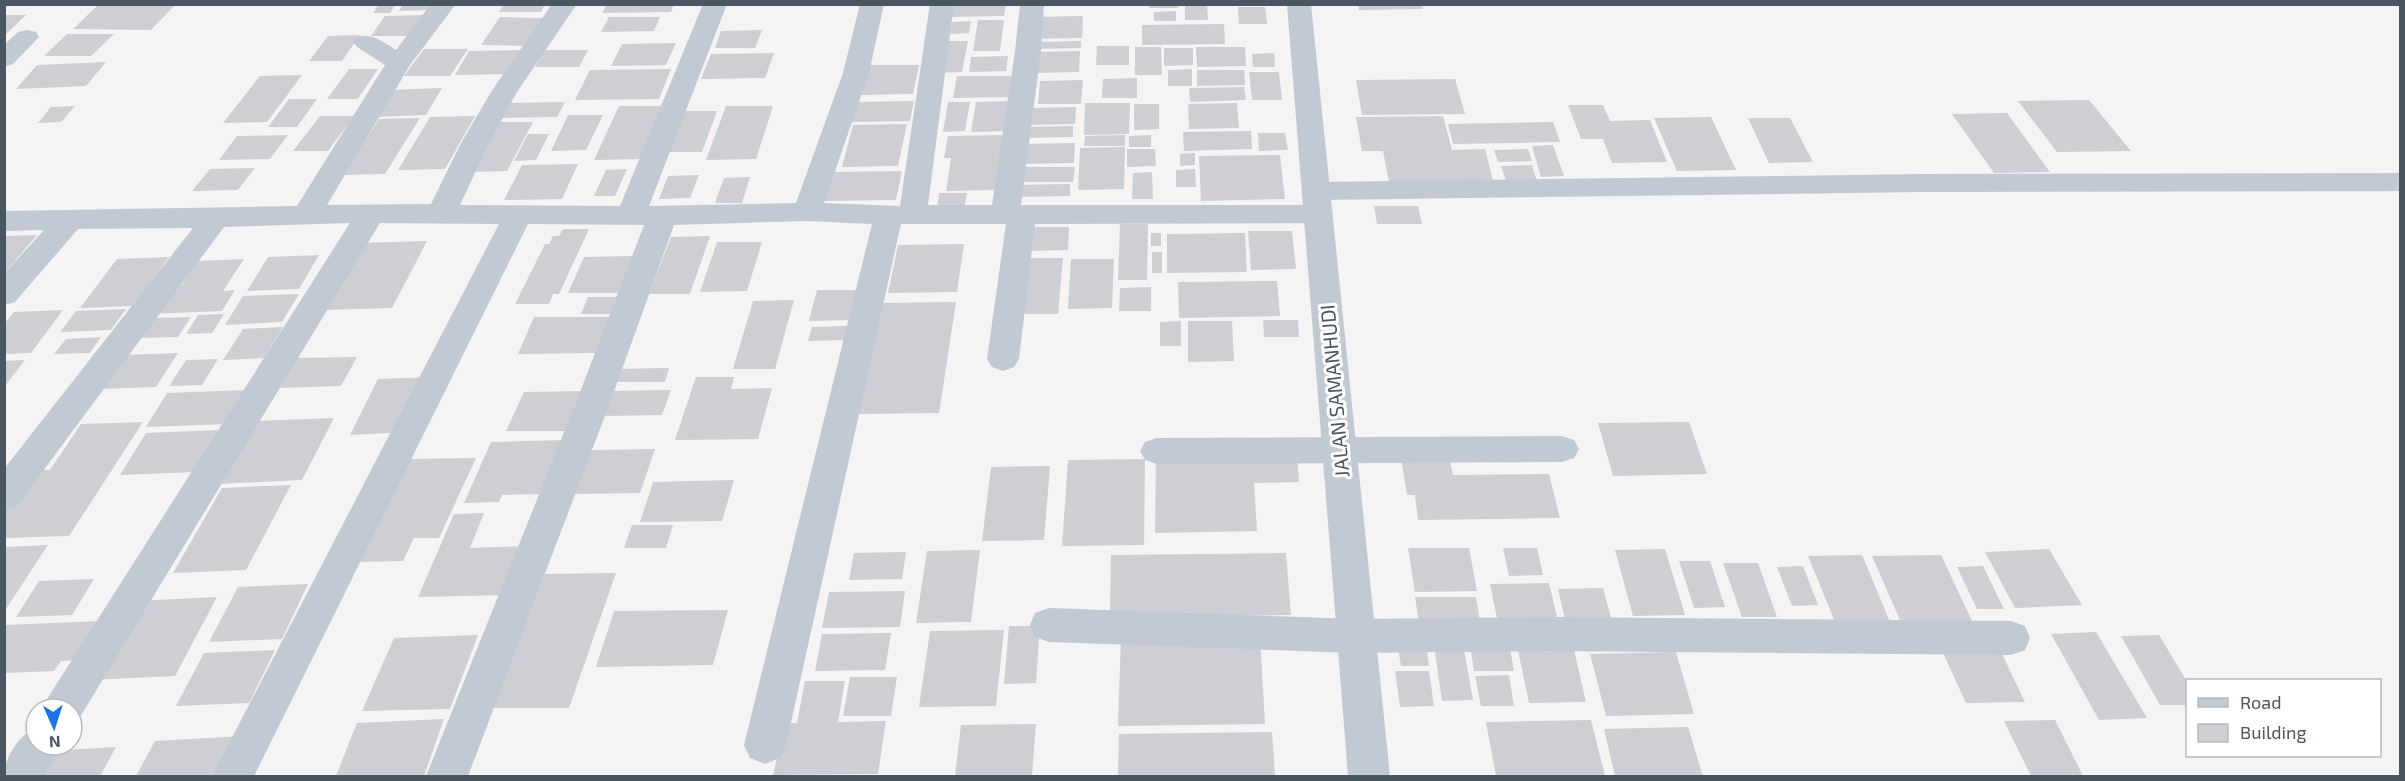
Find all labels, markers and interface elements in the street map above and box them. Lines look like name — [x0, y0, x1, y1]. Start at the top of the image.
street label: JALAN SAMANHUDI — [1314, 304, 1354, 478]
legend — [2186, 679, 2381, 757]
text: Road — [2240, 691, 2281, 713]
north arrow — [24, 697, 84, 757]
text: Building — [2240, 721, 2307, 743]
text: N — [49, 733, 61, 752]

